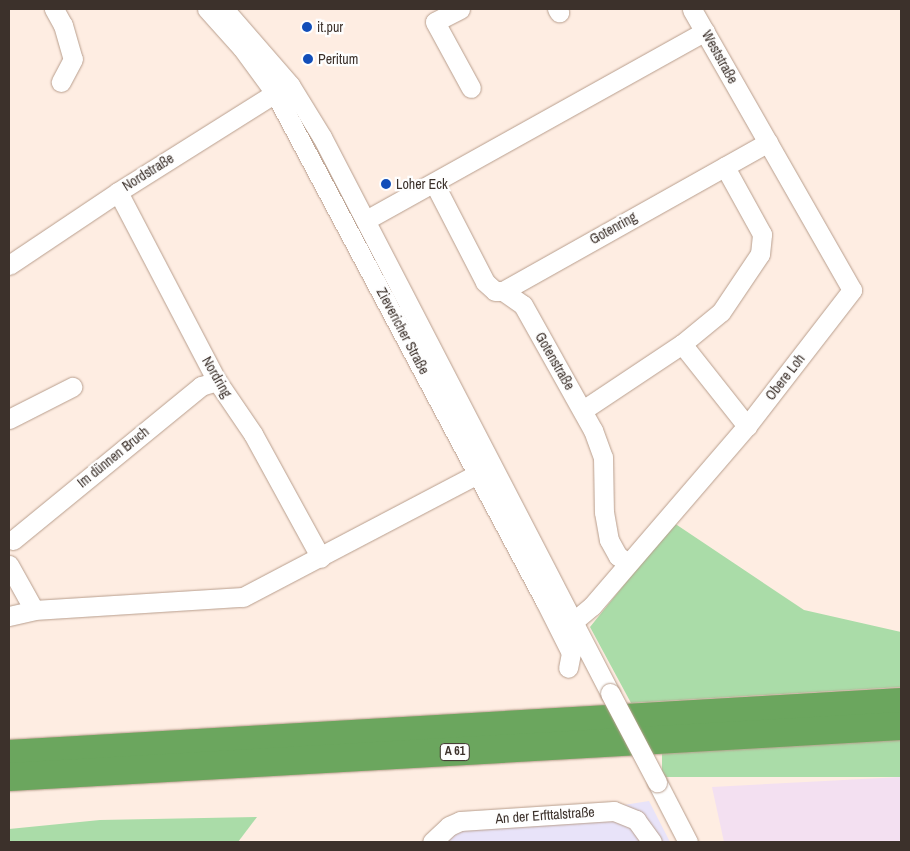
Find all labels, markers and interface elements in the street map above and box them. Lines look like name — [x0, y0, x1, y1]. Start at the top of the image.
place label: it.pur — [317, 19, 343, 35]
marker: it.pur — [301, 21, 313, 33]
street label: Weststraße — [698, 27, 742, 87]
place label: Peritum — [318, 51, 358, 67]
marker: Peritum — [302, 53, 314, 65]
street label: Nordstraße — [119, 150, 177, 194]
place label: Loher Eck — [396, 176, 448, 192]
marker: Loher Eck — [380, 178, 392, 190]
street label: Gotenring — [587, 208, 639, 248]
street label: Zievericher Straße — [373, 285, 433, 377]
street label: Gotenstraße — [532, 329, 578, 393]
street label: Obere Loh — [762, 350, 808, 404]
street label: Nordring — [199, 353, 235, 401]
street label: Im dünnen Bruch — [74, 423, 152, 491]
road number: A 61 — [439, 742, 471, 762]
street label: An der Erfttalstraße — [495, 803, 595, 827]

